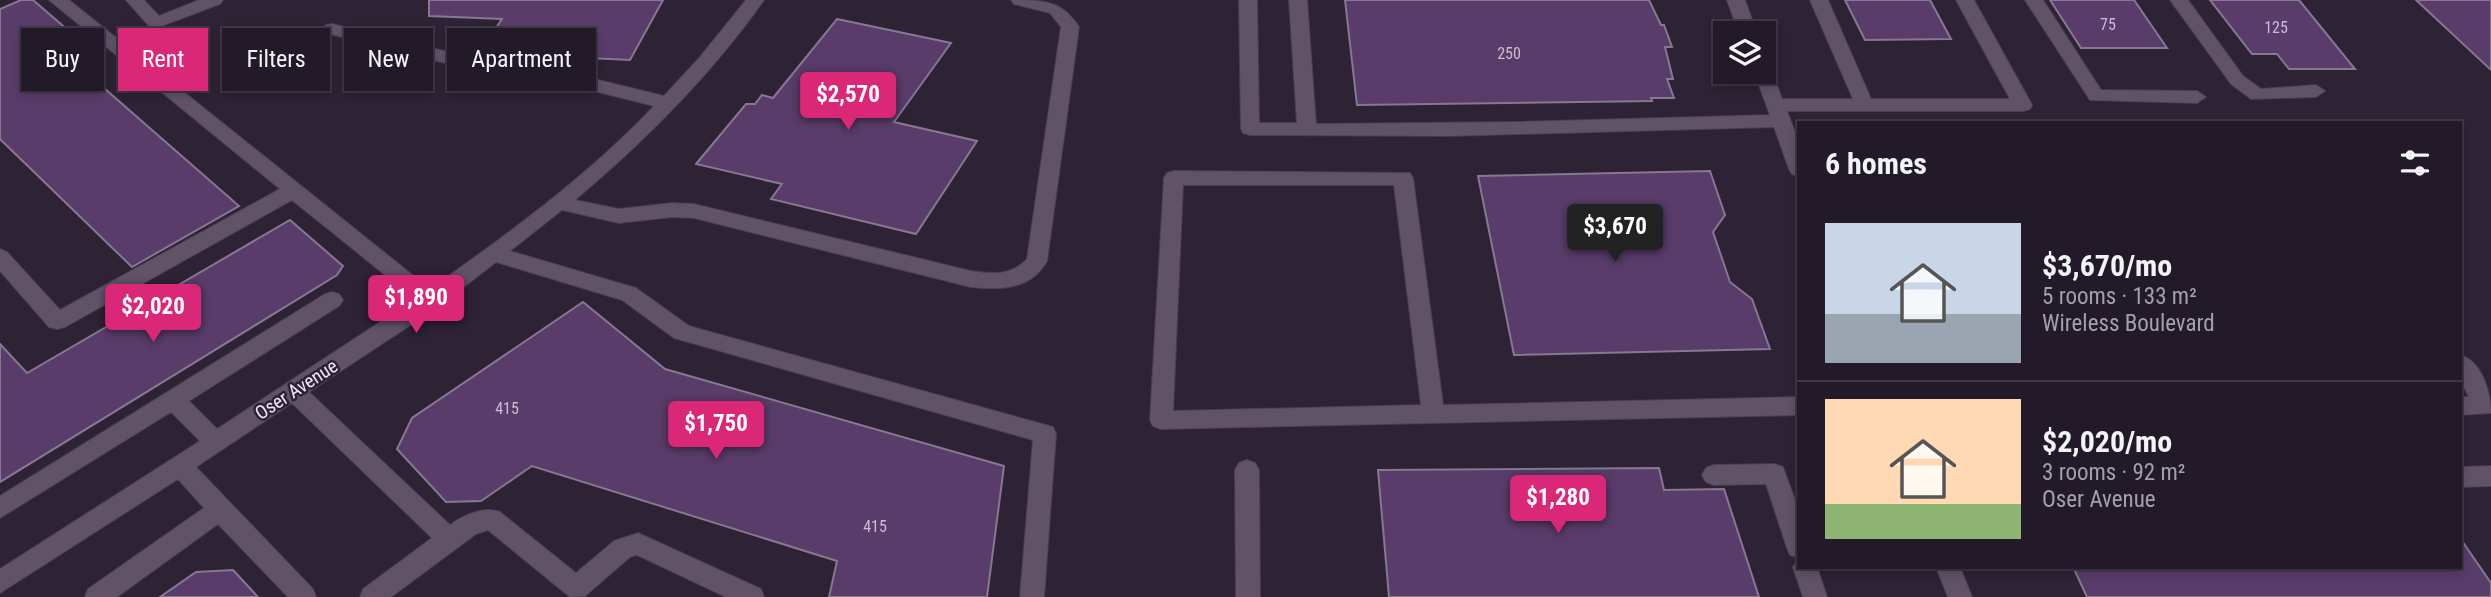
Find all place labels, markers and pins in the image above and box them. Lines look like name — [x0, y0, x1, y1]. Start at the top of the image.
pin: $2,570 — [791, 72, 905, 132]
pin: $3,670 — [1558, 204, 1672, 264]
pin: $1,890 — [359, 276, 473, 335]
pin: $2,020 — [96, 284, 210, 344]
pin: $1,750 — [659, 402, 773, 461]
pin: $1,280 — [1501, 476, 1615, 535]

